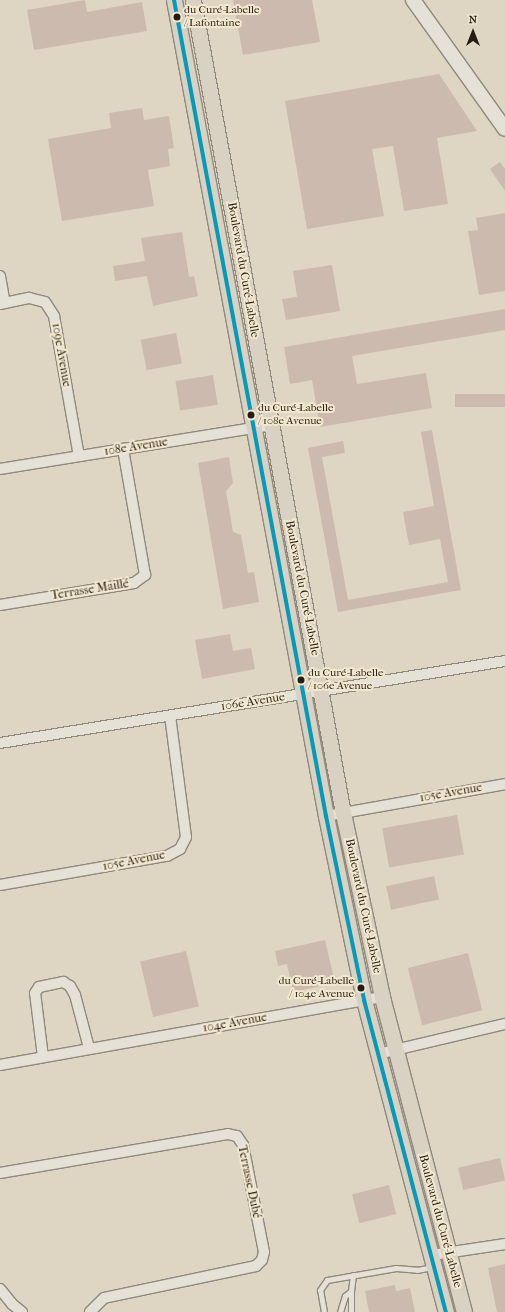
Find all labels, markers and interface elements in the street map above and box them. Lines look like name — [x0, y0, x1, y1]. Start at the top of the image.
place label: du Curé-Labelle / Lafontaine — [184, 4, 259, 30]
marker: du Curé-Labelle / Lafontaine — [172, 12, 182, 22]
north arrow — [453, 12, 493, 52]
text: N — [469, 13, 477, 26]
street label: Boulevard du Curé-Labelle — [224, 201, 262, 339]
street label: 109e Avenue — [48, 322, 74, 388]
place label: du Curé-Labelle / 108e Avenue — [258, 402, 333, 428]
marker: du Curé-Labelle / 108e Avenue — [246, 410, 256, 420]
street label: 108e Avenue — [103, 435, 169, 459]
street label: Boulevard du Curé-Labelle — [282, 519, 322, 657]
street label: Terrasse Maillé — [50, 577, 130, 603]
place label: du Curé-Labelle / 106e Avenue — [308, 667, 383, 693]
marker: du Curé-Labelle / 106e Avenue — [296, 675, 306, 685]
street label: 106e Avenue — [220, 690, 286, 714]
street label: 105e Avenue — [419, 780, 483, 806]
street label: Boulevard du Curé-Labelle — [342, 837, 384, 975]
street label: 105e Avenue — [102, 848, 166, 874]
place label: du Curé-Labelle / 104e Avenue — [279, 975, 354, 1001]
marker: du Curé-Labelle / 104e Avenue — [356, 983, 366, 993]
street label: 104e Avenue — [202, 1010, 268, 1036]
street label: Terrasse Dubé — [234, 1144, 264, 1220]
street label: Boulevard du Curé-Labelle — [415, 1153, 465, 1289]

